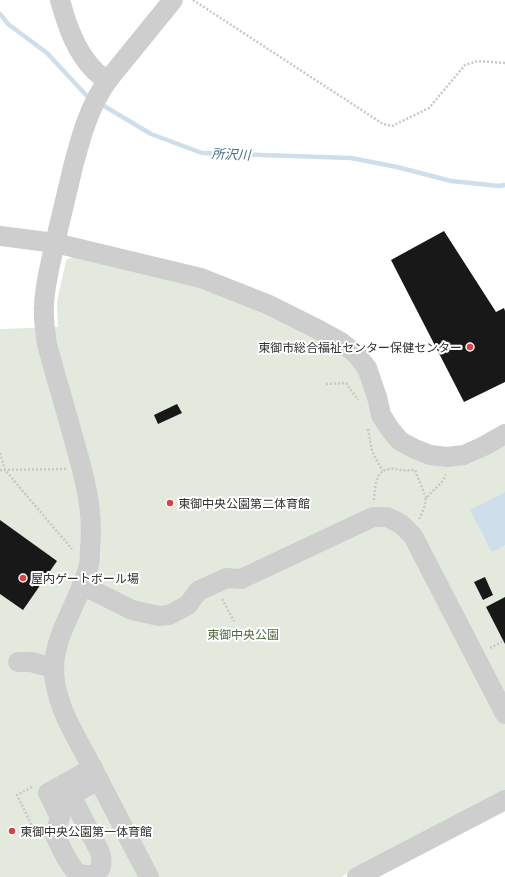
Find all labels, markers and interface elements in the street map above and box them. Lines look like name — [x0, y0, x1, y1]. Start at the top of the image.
water label: 所沢川 — [211, 144, 253, 164]
place label: 東御市総合福祉センター保健センター — [258, 339, 462, 356]
marker: 東御市総合福祉センター保健センター — [465, 342, 475, 352]
place label: 東御中央公園第二体育館 — [178, 495, 310, 512]
marker: 東御中央公園第二体育館 — [165, 498, 175, 508]
place label: 屋内ゲートボール場 — [31, 570, 139, 587]
marker: 屋内ゲートボール場 — [18, 573, 28, 583]
park label: 東御中央公園 — [207, 626, 279, 643]
place label: 東御中央公園第一体育館 — [20, 823, 152, 840]
marker: 東御中央公園第一体育館 — [7, 826, 17, 836]

